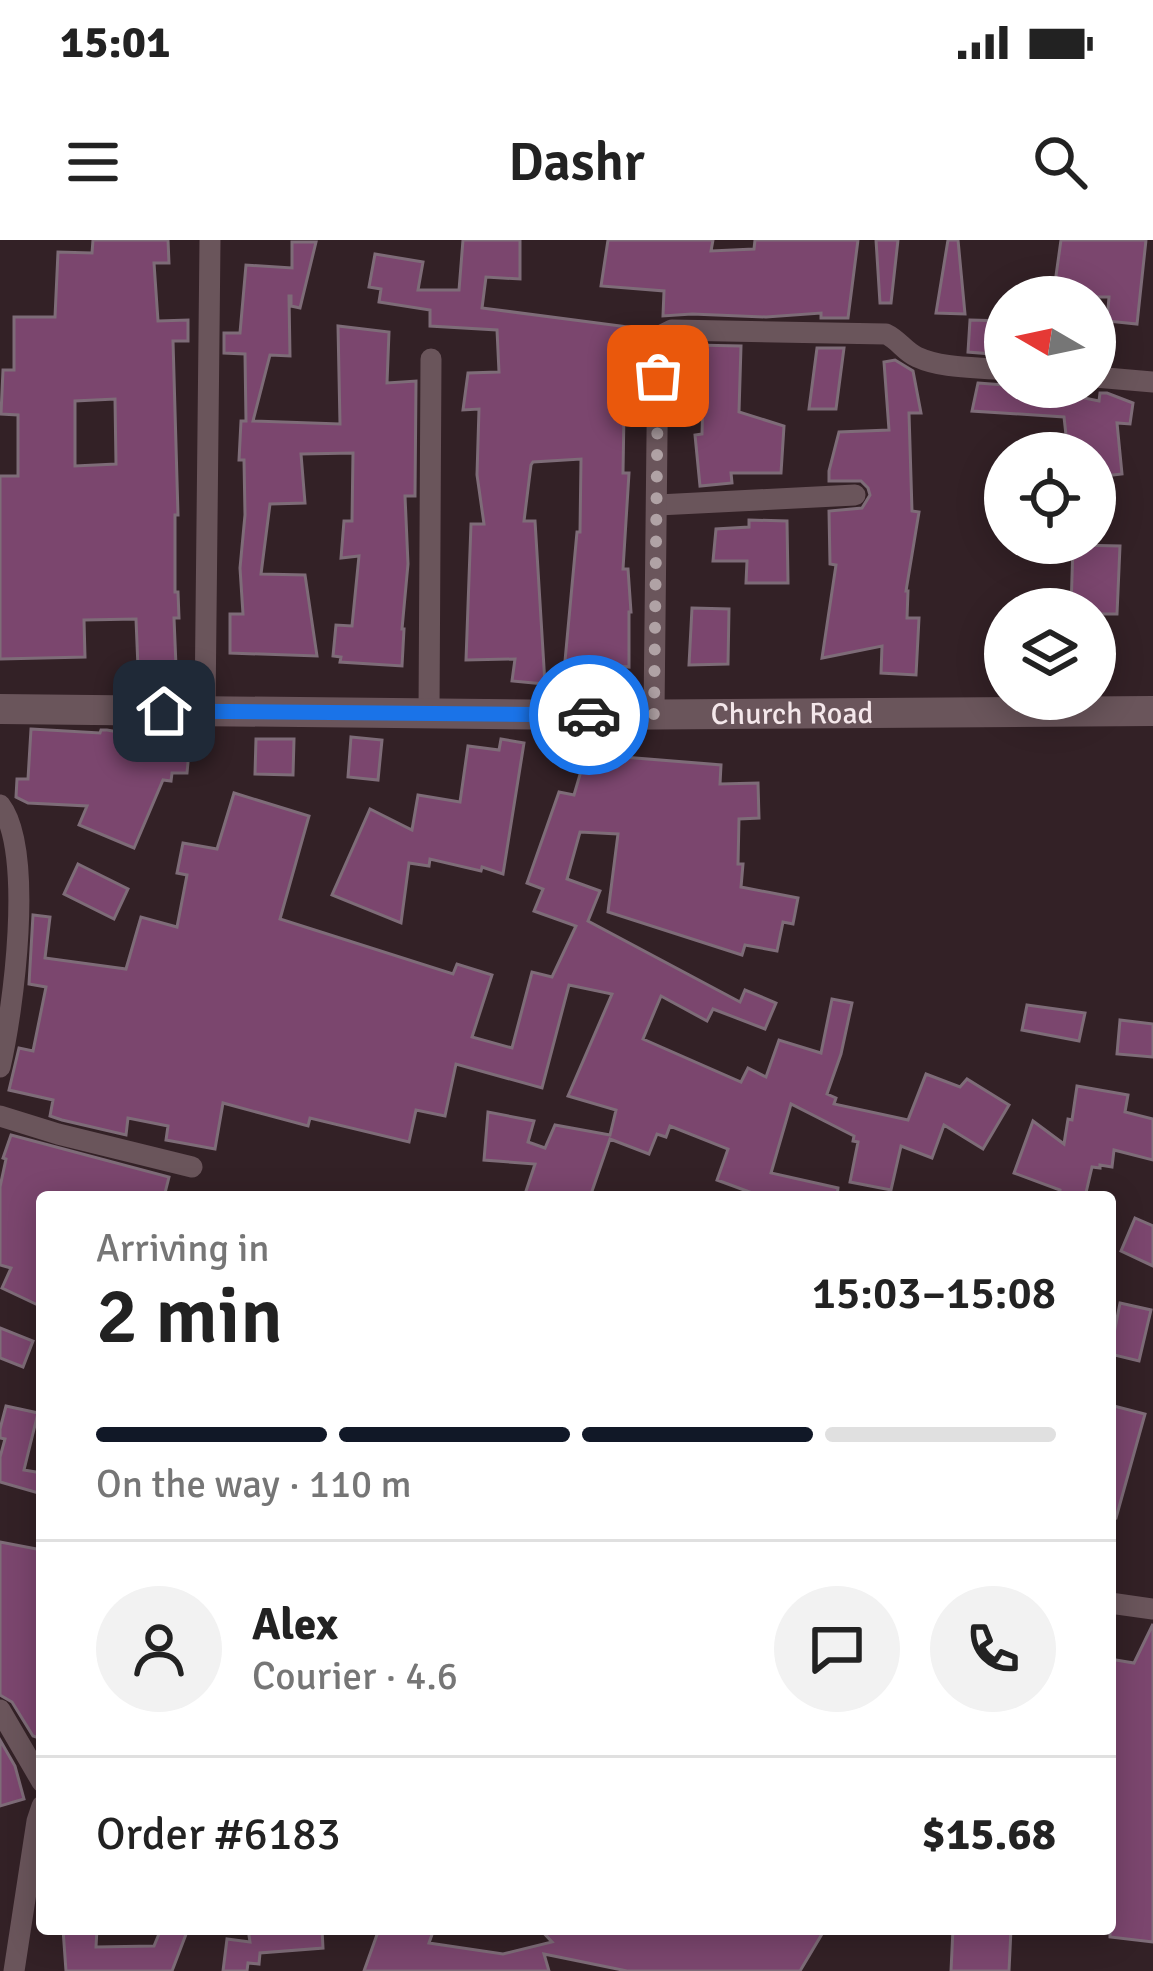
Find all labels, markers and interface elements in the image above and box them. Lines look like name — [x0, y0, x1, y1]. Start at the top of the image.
text: 15:01 — [60, 15, 170, 70]
icon: menu — [60, 129, 126, 195]
text: Dashr — [508, 129, 645, 196]
icon: search — [1027, 129, 1093, 195]
north arrow — [984, 276, 1116, 408]
map controls — [984, 276, 1116, 720]
pin — [607, 325, 709, 427]
icon: bag — [625, 343, 691, 409]
button: locate — [984, 432, 1116, 564]
button: layers — [984, 588, 1116, 720]
courier — [529, 655, 649, 775]
pin — [113, 660, 215, 762]
icon: home — [131, 678, 197, 744]
icon: car — [556, 682, 622, 748]
street label: Church Road — [710, 694, 873, 733]
text: Arriving in — [96, 1224, 270, 1272]
text: 15:03–15:08 — [812, 1266, 1056, 1321]
text: 2 min — [96, 1269, 283, 1365]
text: On the way · 110 m — [96, 1460, 412, 1508]
button: person — [96, 1586, 222, 1712]
button: chat — [774, 1586, 900, 1712]
button: phone — [930, 1586, 1056, 1712]
text: Alex — [252, 1597, 338, 1652]
text: Courier · 4.6 — [252, 1652, 458, 1700]
text: Order #6183 — [96, 1807, 341, 1862]
text: $15.68 — [922, 1807, 1056, 1862]

